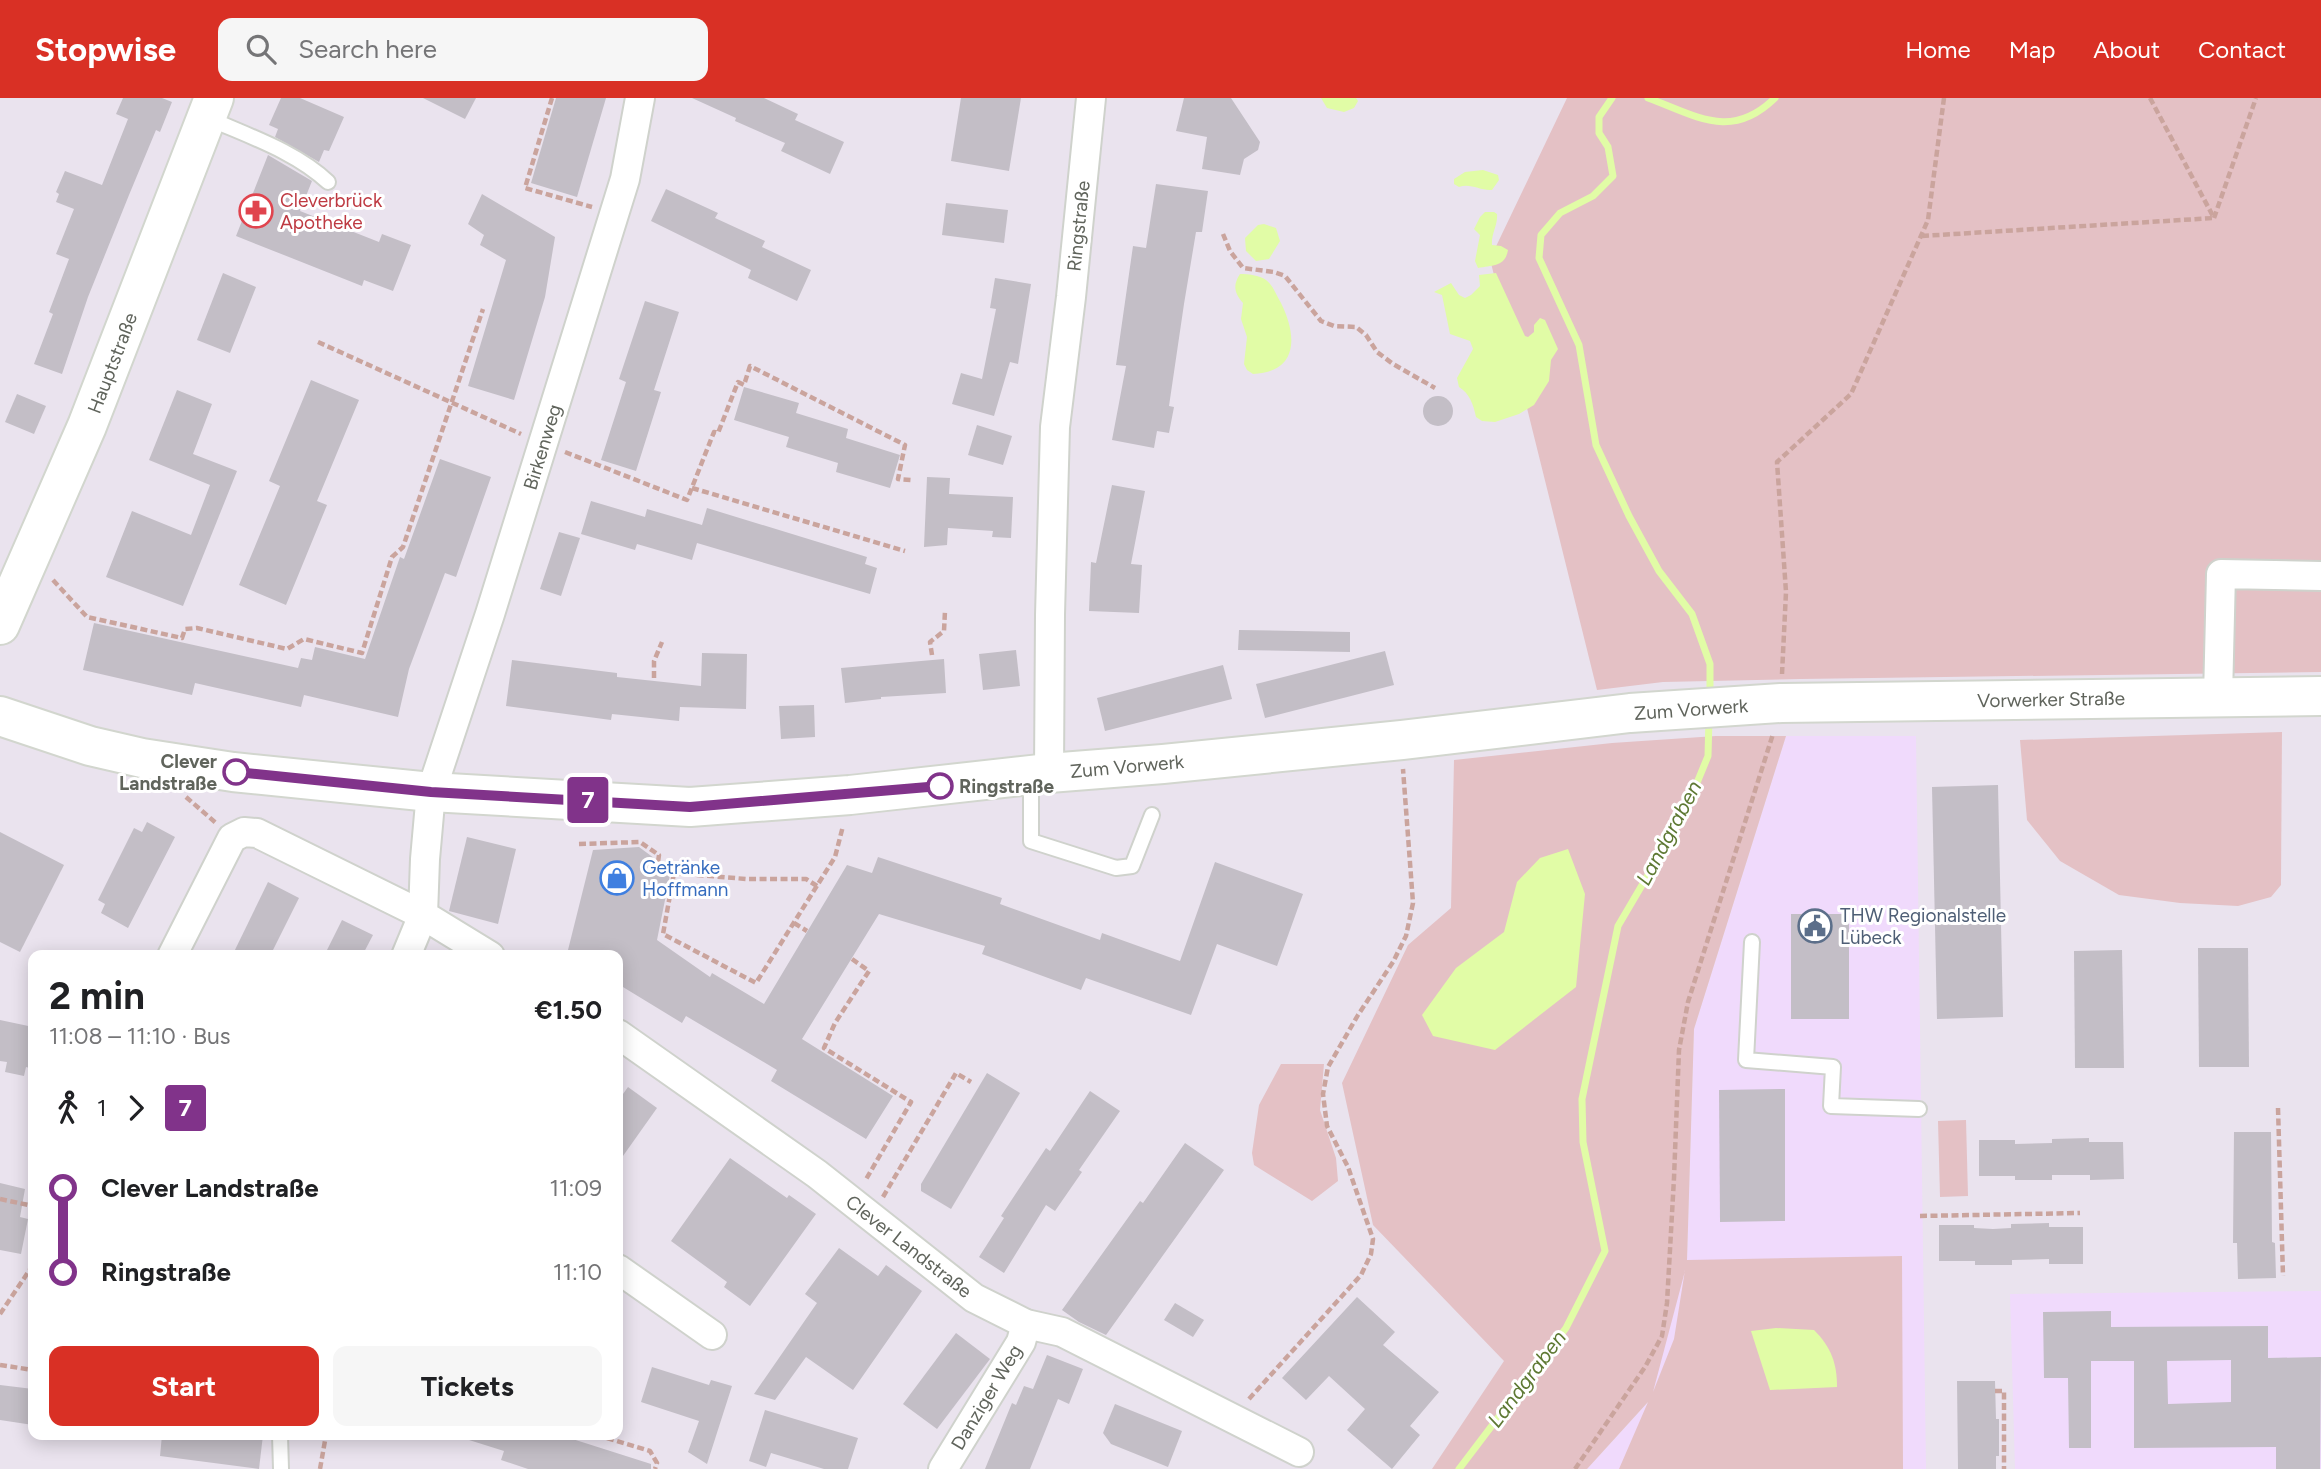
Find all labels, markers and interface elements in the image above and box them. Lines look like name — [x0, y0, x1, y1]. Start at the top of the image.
search box — [218, 18, 708, 81]
text: Stopwise — [35, 30, 176, 69]
icon: search — [242, 30, 280, 68]
text: Search here — [298, 33, 437, 65]
text: Home — [1905, 35, 1971, 64]
text: Map — [2009, 35, 2055, 64]
text: About — [2093, 35, 2160, 64]
text: Contact — [2198, 35, 2286, 64]
street label: Ringstraße — [1062, 179, 1095, 273]
place label: Cleverbrück Apotheke — [280, 189, 383, 234]
pharmacy icon: Cleverbrück Apotheke — [237, 192, 275, 230]
street label: Hauptstraße — [83, 309, 142, 417]
street label: Birkenweg — [519, 401, 566, 493]
street label: Vorwerker Straße — [1977, 687, 2125, 712]
street label: Zum Vorwerk — [1633, 694, 1750, 725]
place label: Clever Landstraße — [119, 750, 217, 795]
street label: Zum Vorwerk — [1069, 750, 1186, 783]
marker: Clever Landstraße — [223, 759, 249, 785]
marker: Ringstraße — [927, 773, 953, 799]
place label: Ringstraße — [959, 775, 1054, 798]
water label: Landgraben — [1631, 776, 1707, 889]
line badge: 7 — [565, 777, 611, 823]
text: 7 — [581, 785, 595, 814]
place label: Getränke Hoffmann — [642, 856, 728, 901]
shop icon: Getränke Hoffmann — [598, 859, 636, 897]
place label: THW Regionalstelle Lübeck — [1840, 904, 2006, 949]
public building icon: THW Regionalstelle Lübeck — [1796, 907, 1834, 945]
text: 2 min — [49, 973, 145, 1019]
text: €1.50 — [535, 994, 602, 1026]
text: 11:08 – 11:10 · Bus — [49, 1022, 231, 1050]
icon: walk — [49, 1089, 87, 1127]
icon: forward — [117, 1089, 155, 1127]
text: 7 — [179, 1093, 192, 1122]
text: 1 — [97, 1094, 107, 1122]
text: Clever Landstraße — [101, 1172, 319, 1204]
text: 11:09 — [549, 1174, 602, 1202]
street label: Clever Landstraße — [841, 1190, 976, 1303]
text: Ringstraße — [101, 1256, 231, 1288]
text: 11:10 — [553, 1258, 602, 1286]
water label: Landgraben — [1482, 1325, 1571, 1432]
street label: Danziger Weg — [946, 1340, 1027, 1454]
button: Start — [49, 1346, 319, 1426]
button: Tickets — [333, 1346, 602, 1426]

